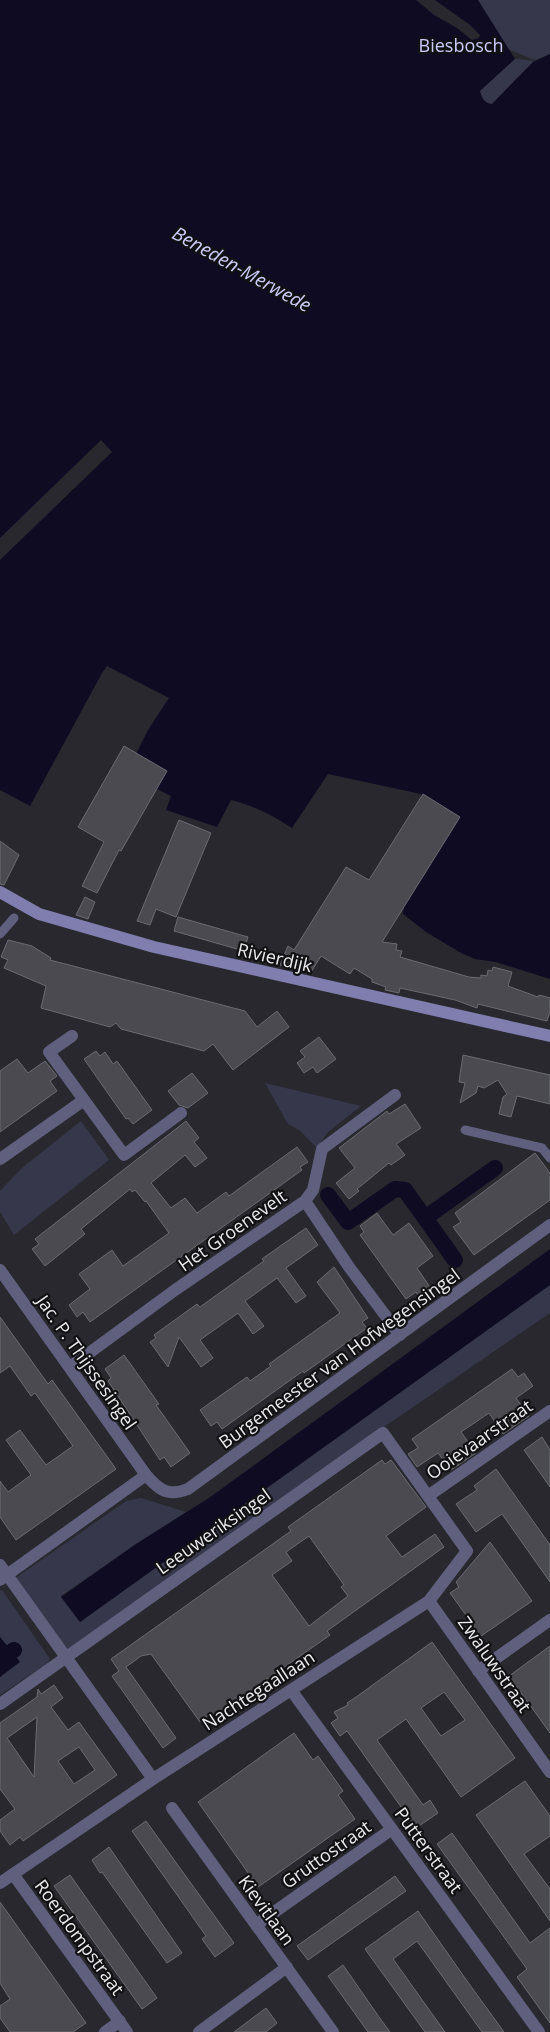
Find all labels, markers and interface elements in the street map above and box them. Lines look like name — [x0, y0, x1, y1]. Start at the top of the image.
park label: Biesbosch — [419, 33, 503, 57]
water label: Beneden-Merwede — [168, 220, 316, 318]
street label: Rivierdijk — [235, 937, 315, 977]
street label: Het Groenevelt — [173, 1184, 291, 1276]
street label: Burgemeester van Hofwegensingel — [214, 1262, 464, 1454]
street label: Jac. P. Thijssesingel — [30, 1288, 142, 1434]
street label: Ooievaarstraat — [421, 1393, 537, 1485]
street label: Leeuweriksingel — [151, 1483, 275, 1579]
street label: Zwaluwstraat — [453, 1611, 537, 1717]
street label: Nachtegaallaan — [197, 1645, 319, 1735]
street label: Putterstraat — [390, 1802, 468, 1898]
street label: Gruttostraat — [277, 1814, 375, 1894]
street label: Kievitlaan — [233, 1870, 301, 1950]
street label: Roerdompstraat — [30, 1874, 130, 2000]

